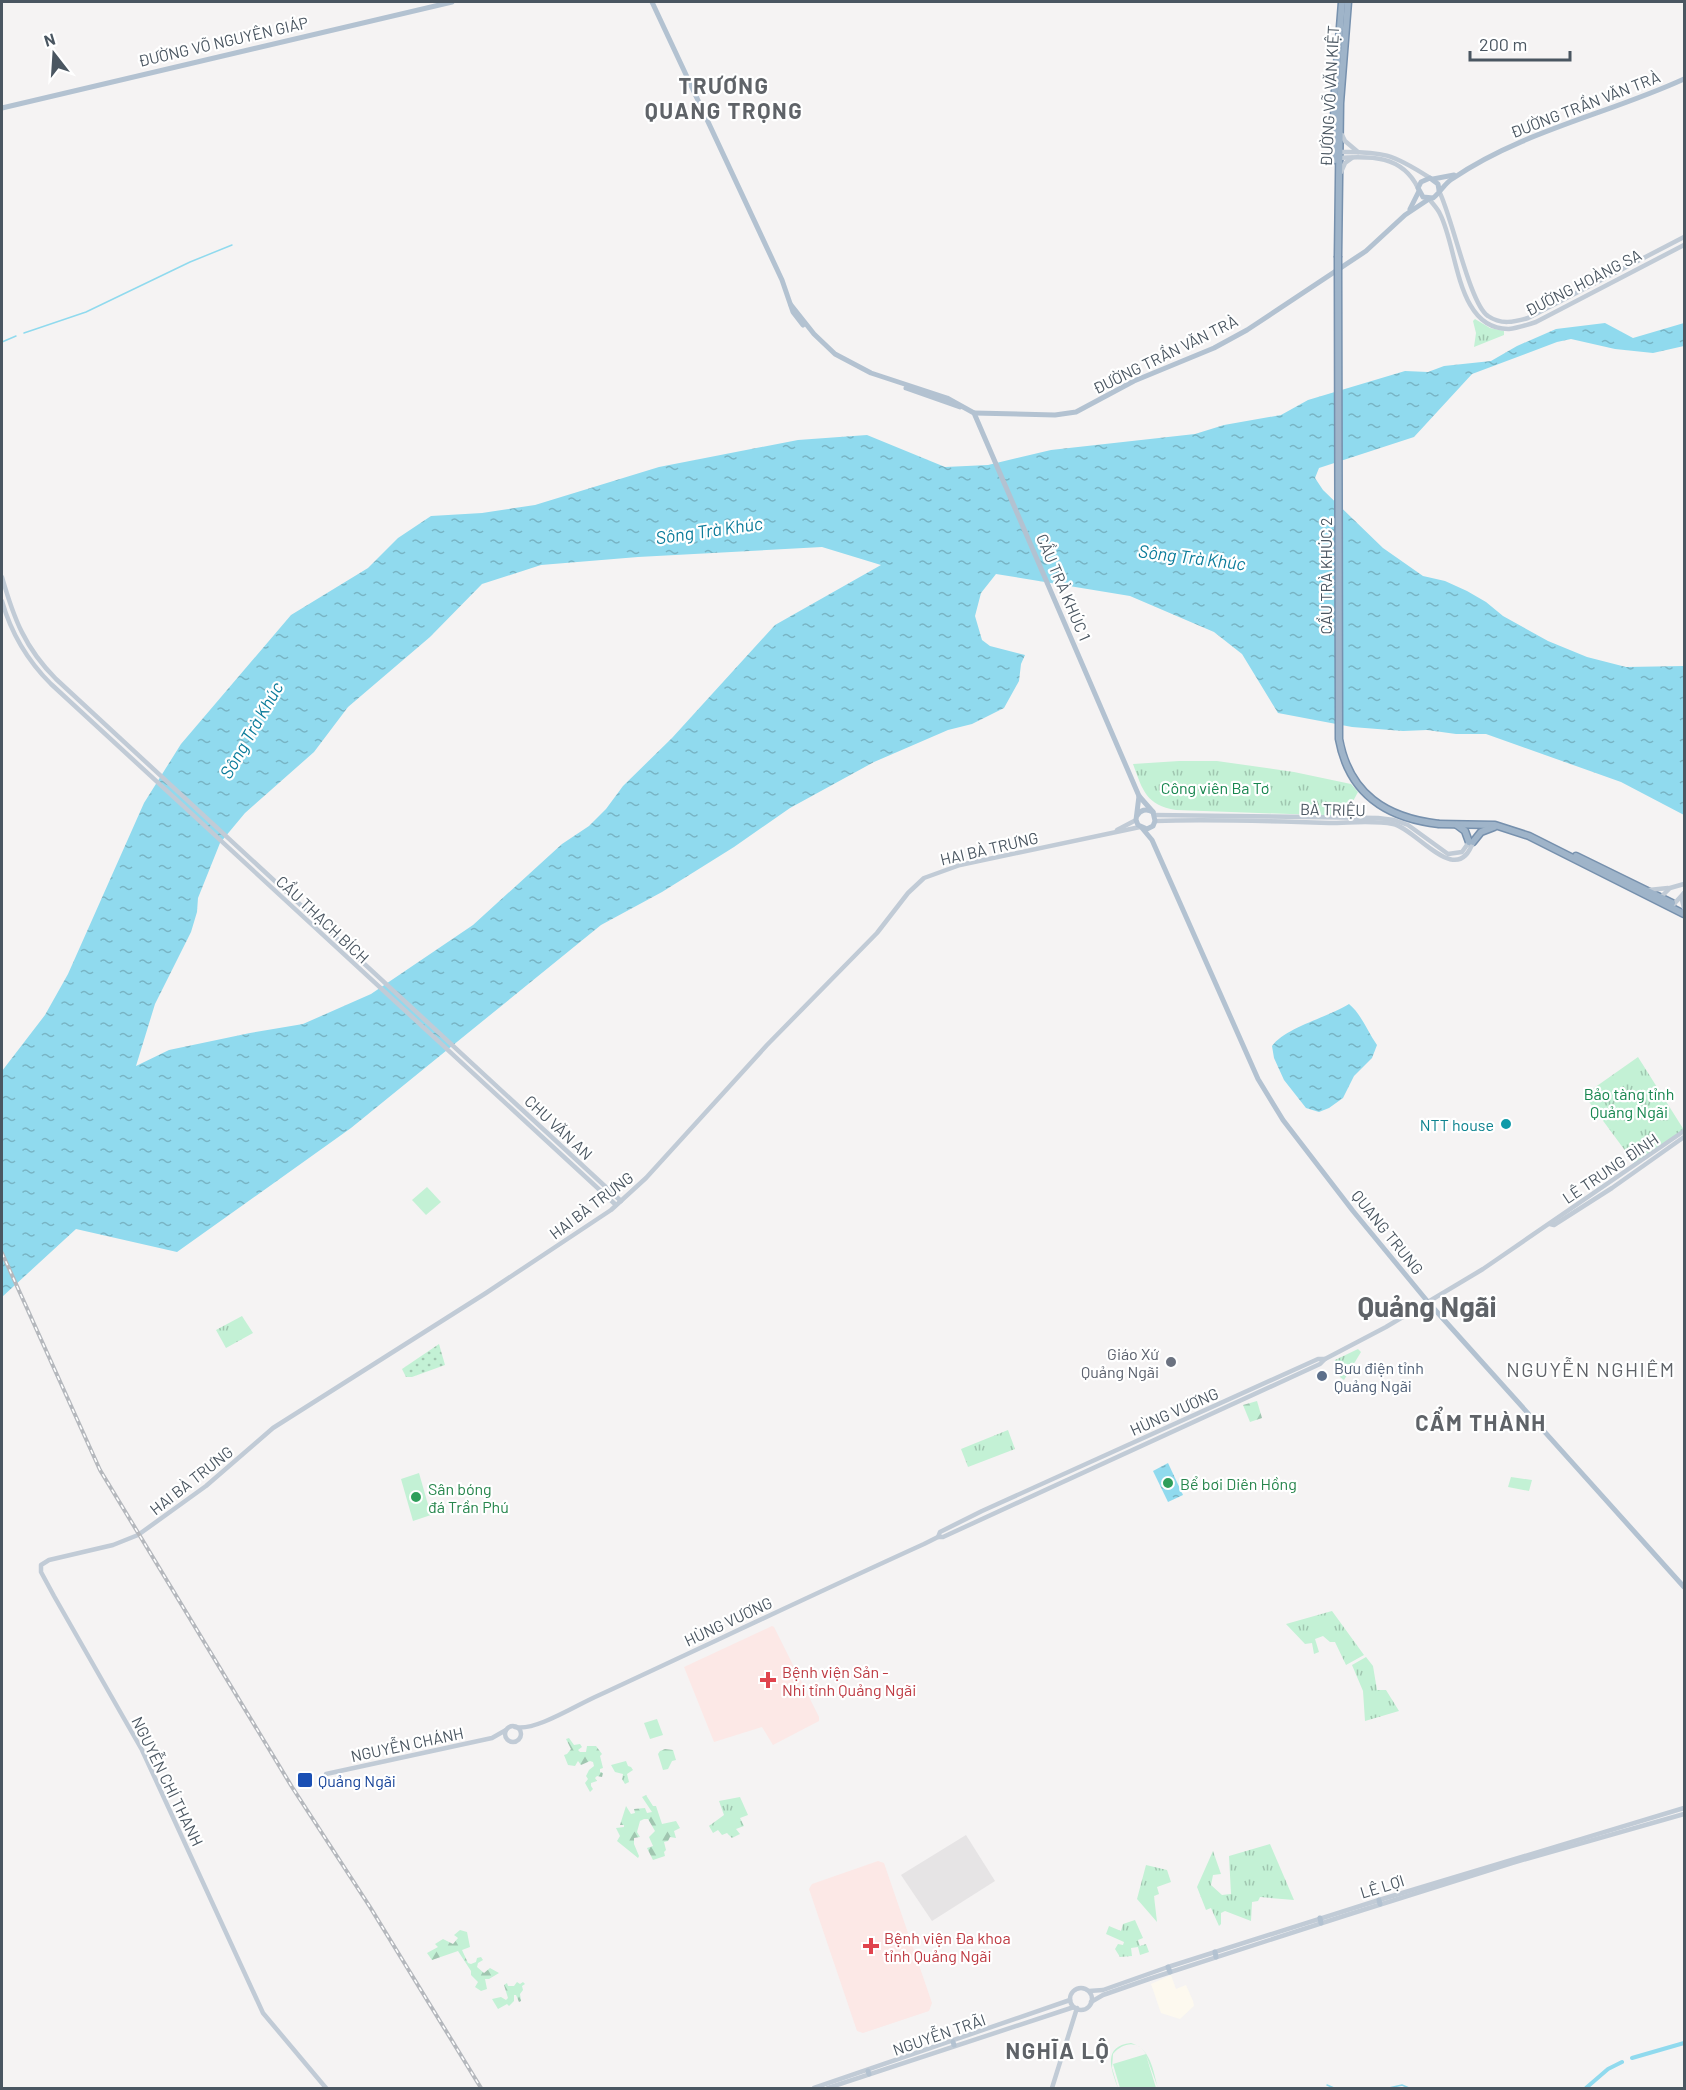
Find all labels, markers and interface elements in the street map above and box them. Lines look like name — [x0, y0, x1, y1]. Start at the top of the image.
street label: ĐƯỜNG VÕ NGUYÊN GIÁP — [136, 12, 310, 70]
north arrow — [24, 24, 84, 84]
scale bar — [1470, 24, 1570, 62]
street label: ĐƯỜNG VÕ VĂN KIỆT — [1316, 25, 1342, 167]
text: N — [42, 29, 57, 50]
text: 200 m — [1479, 33, 1527, 55]
street label: ĐƯỜNG TRẦN VĂN TRÀ — [1507, 67, 1663, 141]
district label: TRƯƠNG QUANG TRỌNG — [645, 72, 803, 123]
street label: ĐƯỜNG HOÀNG SA — [1522, 244, 1645, 319]
street label: ĐƯỜNG TRẦN VĂN TRÀ — [1089, 311, 1241, 397]
water label: Sông Trà Khúc — [654, 512, 764, 548]
street label: CẦU TRÀ KHÚC 2 — [1316, 517, 1335, 635]
street label: CẦU TRÀ KHÚC 1 — [1033, 531, 1095, 643]
water label: Sông Trà Khúc — [1137, 539, 1247, 575]
water label: Sông Trà Khúc — [214, 678, 288, 782]
park label: Công viên Ba Tơ — [1161, 778, 1269, 797]
street label: BÀ TRIỆU — [1300, 799, 1366, 819]
street label: HAI BÀ TRƯNG — [938, 827, 1040, 869]
street label: CẦU THẠCH BÍCH — [273, 871, 373, 967]
park label: Bảo tàng tỉnh Quảng Ngãi — [1584, 1084, 1674, 1121]
street label: CHU VĂN AN — [521, 1091, 597, 1163]
place label: NTT house — [1420, 1115, 1494, 1134]
marker: NTT house — [1499, 1117, 1513, 1131]
street label: LÊ TRUNG ĐÌNH — [1559, 1129, 1661, 1207]
street label: HAI BÀ TRƯNG — [545, 1167, 637, 1243]
street label: QUANG TRUNG — [1348, 1186, 1428, 1278]
district label: Quảng Ngãi — [1357, 1289, 1497, 1323]
place label: Giáo Xứ Quảng Ngãi — [1081, 1344, 1159, 1381]
marker: Giáo Xứ Quảng Ngãi — [1164, 1355, 1178, 1369]
district label: NGUYỄN NGHIÊM — [1506, 1357, 1676, 1381]
place label: Bưu điện tỉnh Quảng Ngãi — [1334, 1358, 1424, 1395]
marker: Bưu điện tỉnh Quảng Ngãi — [1315, 1369, 1329, 1383]
street label: HÙNG VƯƠNG — [1127, 1383, 1221, 1439]
district label: CẨM THÀNH — [1415, 1406, 1547, 1435]
street label: HAI BÀ TRƯNG — [146, 1442, 236, 1518]
place label: Bể bơi Diên Hồng — [1180, 1474, 1297, 1493]
marker: Bể bơi Diên Hồng — [1161, 1476, 1175, 1490]
place label: Sân bóng đá Trần Phú — [428, 1479, 509, 1516]
marker: Sân bóng đá Trần Phú — [409, 1490, 423, 1504]
street label: HÙNG VƯƠNG — [681, 1592, 775, 1650]
place label: Bệnh viện Sản - Nhi tỉnh Quảng Ngãi — [782, 1662, 916, 1699]
marker: Bệnh viện Sản - Nhi tỉnh Quảng Ngãi — [759, 1671, 777, 1689]
street label: NGUYỄN CHÍ THANH — [128, 1713, 208, 1849]
street label: NGUYỄN CHÁNH — [349, 1723, 465, 1765]
marker: Quảng Ngãi — [296, 1771, 314, 1789]
place label: Quảng Ngãi — [318, 1771, 396, 1790]
street label: LÊ LỢI — [1358, 1870, 1406, 1902]
place label: Bệnh viện Đa khoa tỉnh Quảng Ngãi — [884, 1928, 1011, 1965]
marker: Bệnh viện Đa khoa tỉnh Quảng Ngãi — [862, 1937, 880, 1955]
street label: NGUYỄN TRÃI — [890, 2009, 988, 2059]
district label: NGHĨA LỘ — [1006, 2037, 1110, 2063]

